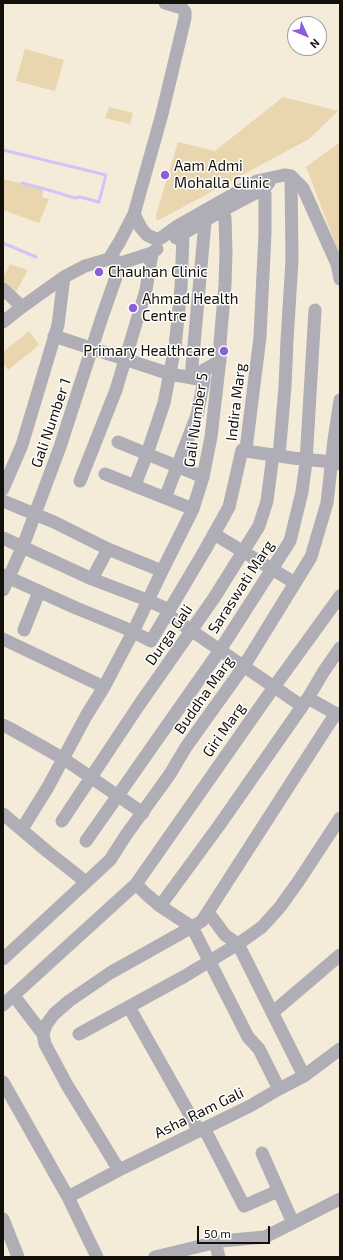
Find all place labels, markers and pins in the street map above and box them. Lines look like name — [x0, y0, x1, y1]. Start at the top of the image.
place label: Aam Admi Mohalla Clinic — [174, 157, 270, 192]
marker: Aam Admi Mohalla Clinic — [159, 169, 171, 181]
place label: Chauhan Clinic — [108, 263, 208, 281]
marker: Chauhan Clinic — [93, 266, 105, 278]
place label: Ahmad Health Centre — [142, 290, 238, 325]
marker: Ahmad Health Centre — [127, 302, 139, 314]
place label: Primary Healthcare — [83, 342, 215, 360]
marker: Primary Healthcare — [218, 345, 230, 357]

